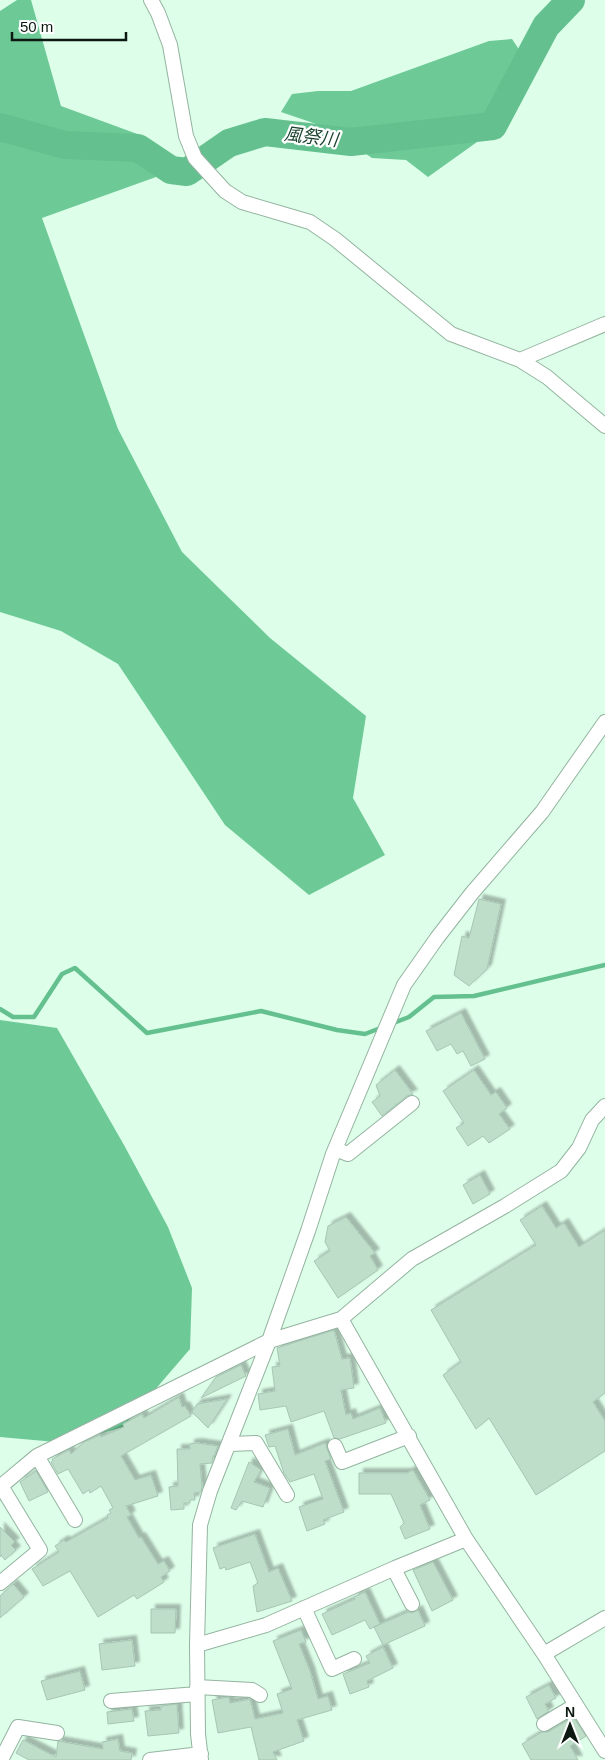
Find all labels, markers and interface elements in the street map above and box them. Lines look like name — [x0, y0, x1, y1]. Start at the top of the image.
scale bar — [12, 10, 126, 42]
text: 50 m — [20, 18, 53, 35]
water label: 風祭川 — [283, 124, 341, 150]
north arrow — [545, 1700, 595, 1750]
text: N — [565, 1704, 575, 1720]

